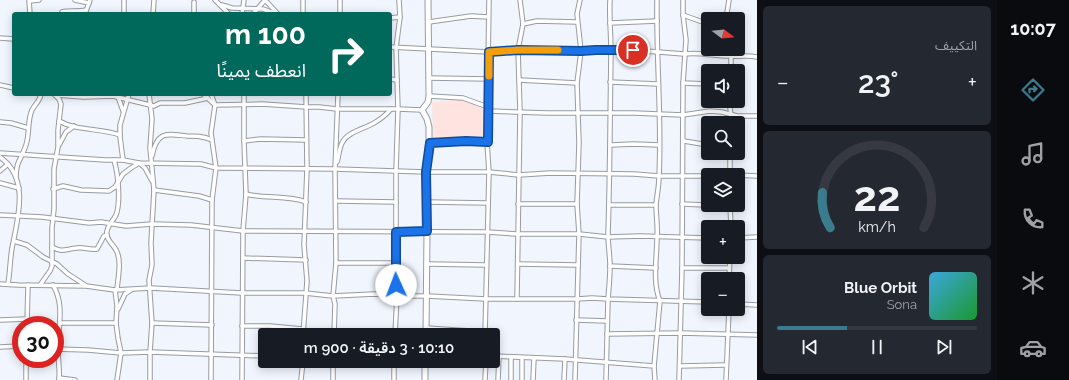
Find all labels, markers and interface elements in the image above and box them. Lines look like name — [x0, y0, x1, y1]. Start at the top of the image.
north arrow — [701, 12, 745, 56]
map controls — [701, 12, 745, 316]
text: 100 m — [225, 18, 306, 51]
text: 10:07 — [1010, 18, 1056, 39]
icon: right — [320, 28, 372, 80]
pin — [616, 33, 650, 67]
text: التكييف — [935, 38, 977, 53]
icon: arrive — [622, 39, 644, 61]
text: انعطف يمينًا — [216, 60, 306, 81]
button: sound — [701, 64, 745, 108]
text: 23° — [858, 65, 899, 100]
text: − — [777, 69, 789, 95]
text: + — [968, 69, 977, 95]
icon: directions — [1019, 76, 1047, 104]
button: search — [701, 116, 745, 160]
icon: music — [1019, 140, 1047, 168]
button: layers — [701, 168, 745, 212]
text: 22 — [854, 172, 900, 221]
icon: phone — [1019, 205, 1047, 233]
text: km/h — [858, 219, 896, 235]
button: + — [701, 220, 745, 264]
position arrow — [375, 264, 417, 306]
icon: climate — [1019, 269, 1047, 297]
button: − — [701, 272, 745, 316]
text: Blue Orbit — [844, 279, 917, 297]
text: Sona — [887, 297, 917, 312]
speed limit sign: 30 — [12, 316, 64, 368]
icon: car — [1019, 334, 1047, 362]
icon: previous — [799, 336, 821, 358]
icon: pause — [866, 336, 888, 358]
icon: next — [933, 336, 955, 358]
text: 10:10 · 3 دقيقة · 900 m — [304, 339, 454, 357]

